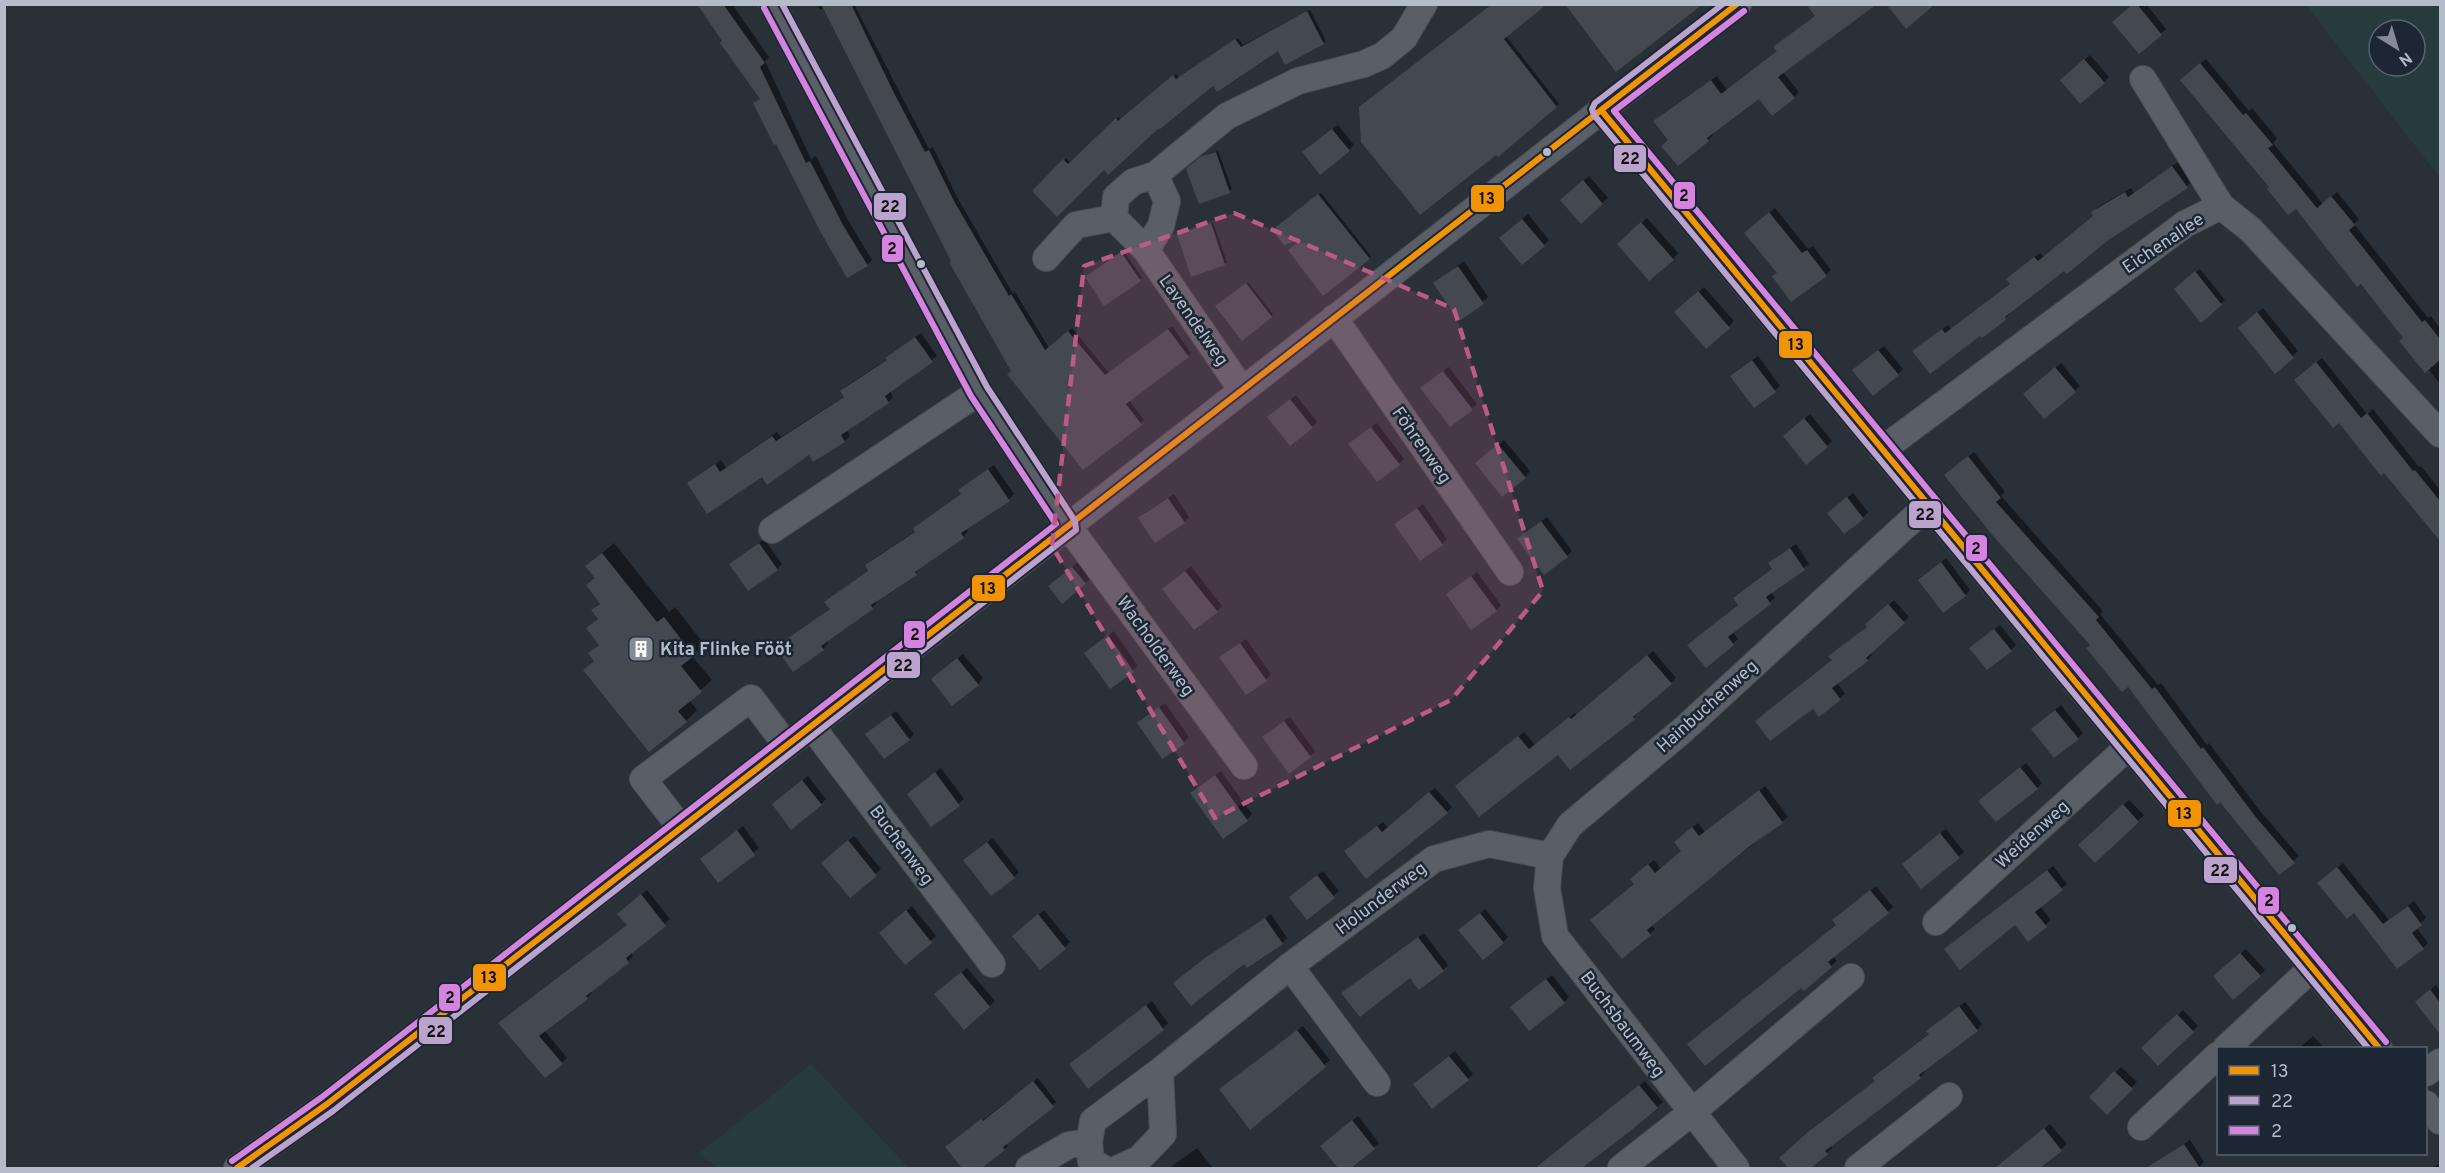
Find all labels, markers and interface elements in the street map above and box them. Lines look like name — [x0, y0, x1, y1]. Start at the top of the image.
north arrow — [2367, 18, 2427, 78]
text: N — [2394, 47, 2415, 70]
line badge: 22 — [1613, 144, 1647, 173]
unlabelled marker — [1541, 146, 1553, 158]
text: 22 — [1620, 150, 1640, 170]
line badge: 2 — [1673, 181, 1696, 210]
line badge: 13 — [1470, 184, 1505, 213]
text: 2 — [1679, 187, 1689, 207]
text: 13 — [1479, 190, 1495, 210]
line badge: 22 — [873, 192, 907, 221]
text: 22 — [880, 198, 900, 218]
street label: Eichenallee — [2119, 209, 2209, 280]
line badge: 2 — [881, 234, 904, 263]
text: 2 — [887, 240, 897, 260]
unlabelled marker — [915, 258, 927, 270]
street label: Lavendelweg — [1153, 271, 1233, 371]
line badge: 13 — [1778, 330, 1813, 359]
text: 13 — [1788, 336, 1804, 356]
street label: Föhrenweg — [1386, 403, 1456, 489]
line badge: 22 — [1908, 500, 1942, 529]
text: 22 — [1915, 506, 1935, 526]
line badge: 2 — [1965, 534, 1988, 562]
text: 2 — [1971, 540, 1981, 560]
line badge: 13 — [971, 574, 1006, 602]
text: 13 — [980, 580, 996, 600]
street label: Wacholderweg — [1111, 592, 1199, 702]
line badge: 2 — [903, 620, 926, 649]
text: 2 — [910, 626, 920, 646]
building icon: Kita Flinke Fööt — [626, 634, 656, 664]
place label: Kita Flinke Fööt — [660, 639, 792, 662]
line badge: 22 — [886, 651, 921, 679]
street label: Hainbuchenweg — [1653, 656, 1763, 759]
text: 22 — [893, 657, 913, 677]
street label: Weidenweg — [1991, 796, 2075, 874]
line badge: 13 — [2167, 799, 2202, 828]
street label: Buchenweg — [863, 801, 938, 890]
text: 13 — [2176, 805, 2192, 825]
line badge: 22 — [2203, 856, 2238, 884]
street label: Holunderweg — [1332, 858, 1432, 941]
text: 22 — [2210, 862, 2230, 882]
line badge: 2 — [2257, 886, 2280, 915]
text: 2 — [2264, 892, 2274, 912]
unlabelled marker — [2286, 922, 2298, 934]
line badge: 13 — [472, 963, 507, 992]
street label: Buchsbaumweg — [1574, 967, 1669, 1083]
text: 13 — [481, 969, 497, 989]
line badge: 2 — [438, 983, 461, 1012]
text: 2 — [445, 989, 455, 1009]
line badge: 22 — [418, 1016, 453, 1045]
text: 22 — [426, 1023, 446, 1043]
legend — [2217, 1047, 2427, 1155]
text: 13 — [2271, 1061, 2289, 1084]
text: 22 — [2271, 1091, 2293, 1114]
text: 2 — [2271, 1121, 2282, 1144]

